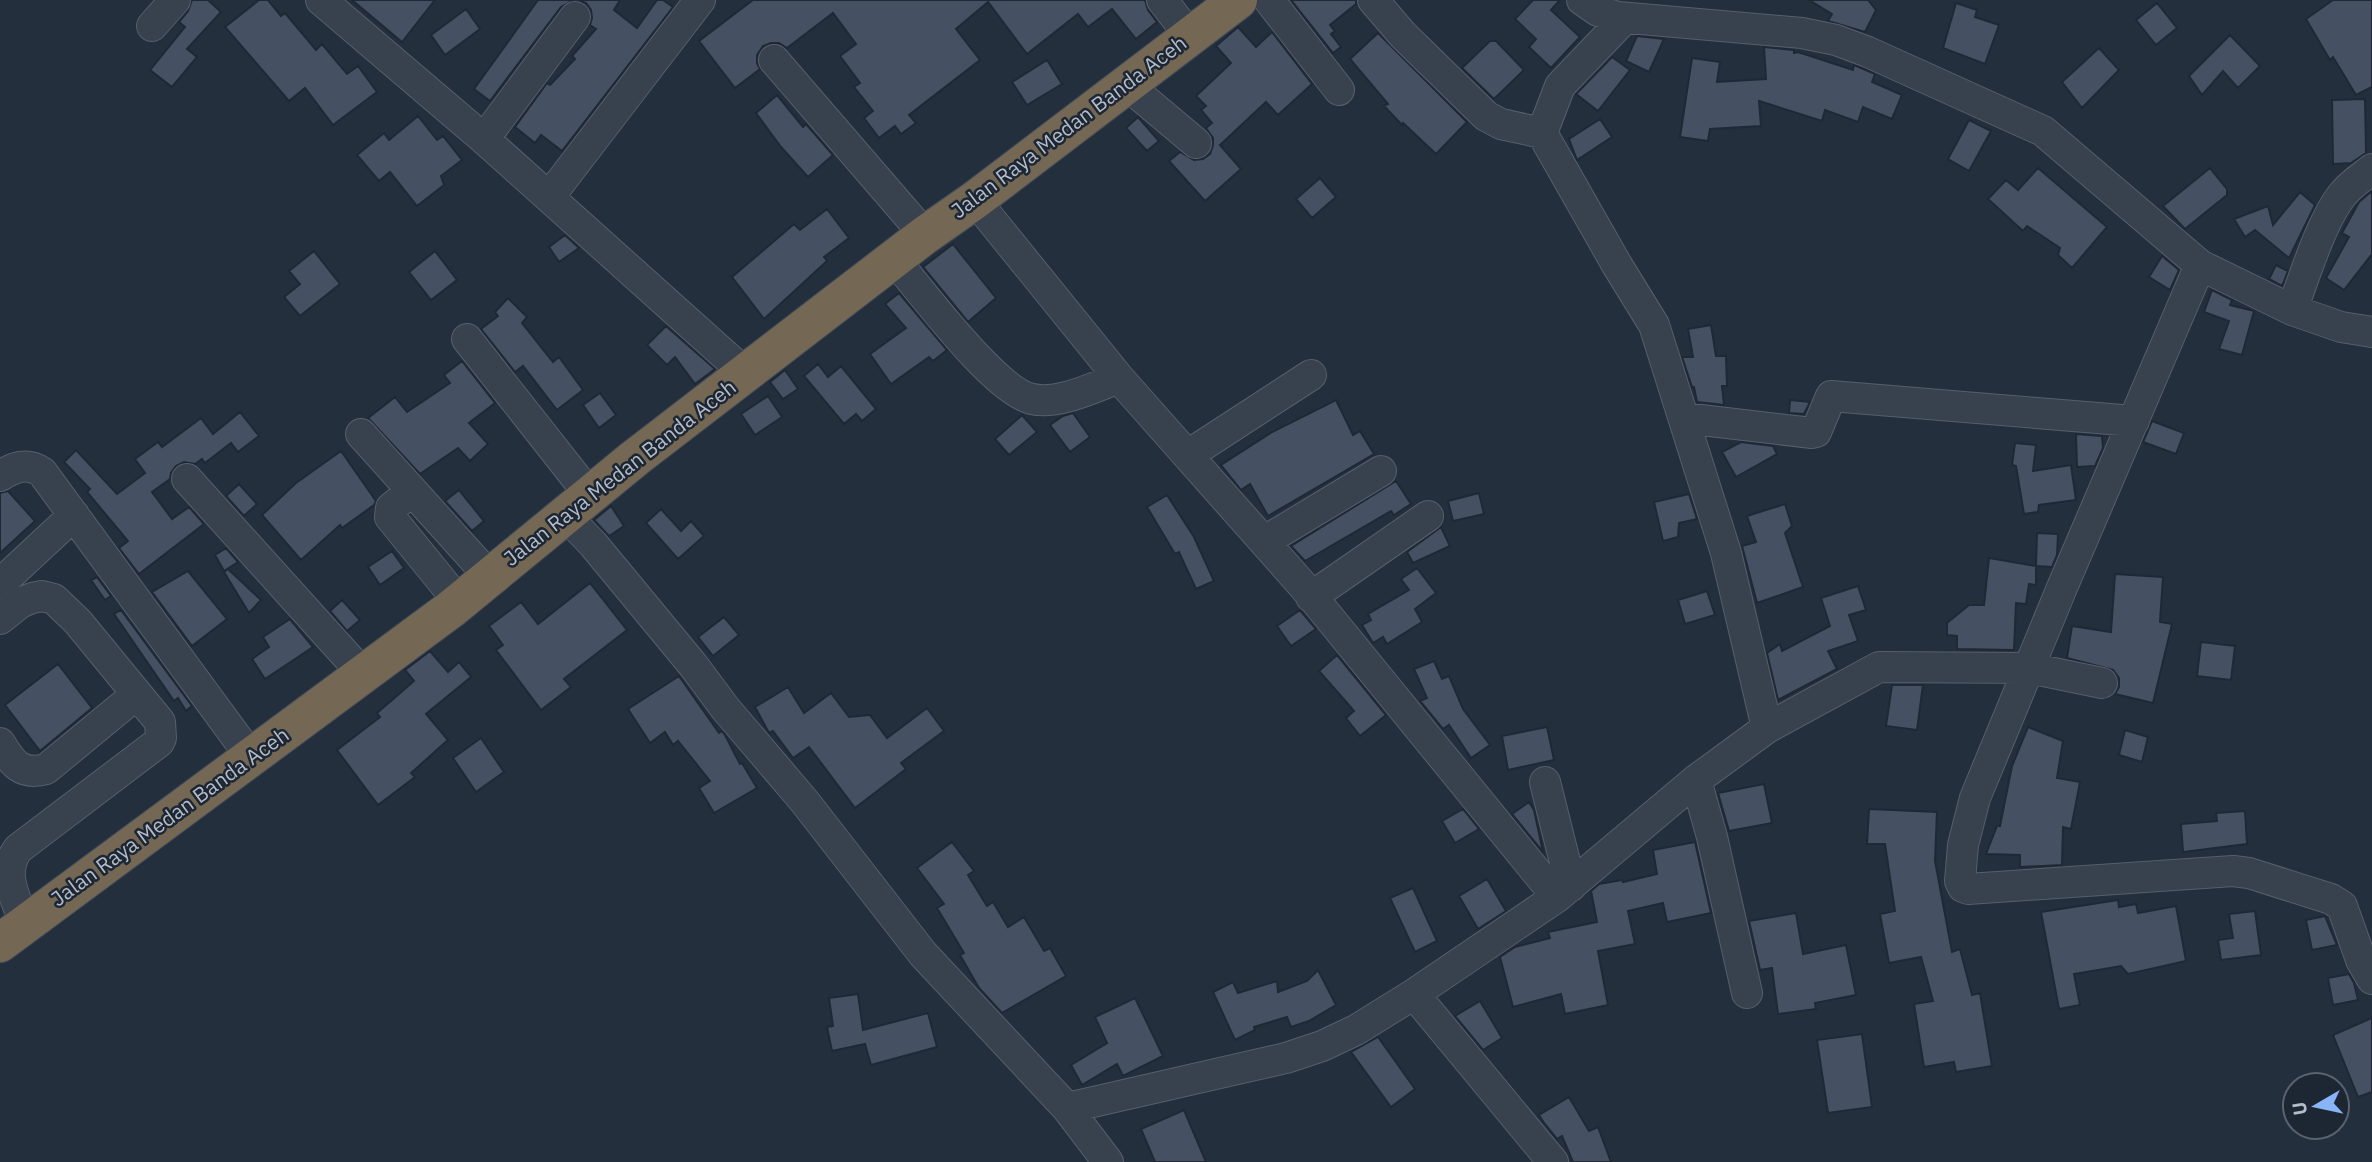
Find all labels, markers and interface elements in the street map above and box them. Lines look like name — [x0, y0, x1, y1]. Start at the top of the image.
street label: Jalan Raya Medan Banda Aceh — [945, 28, 1192, 224]
street label: Jalan Raya Medan Banda Aceh — [497, 373, 741, 572]
street label: Jalan Raya Medan Banda Aceh — [45, 720, 294, 912]
north arrow — [2281, 1071, 2351, 1141]
text: U — [2286, 1100, 2312, 1117]

